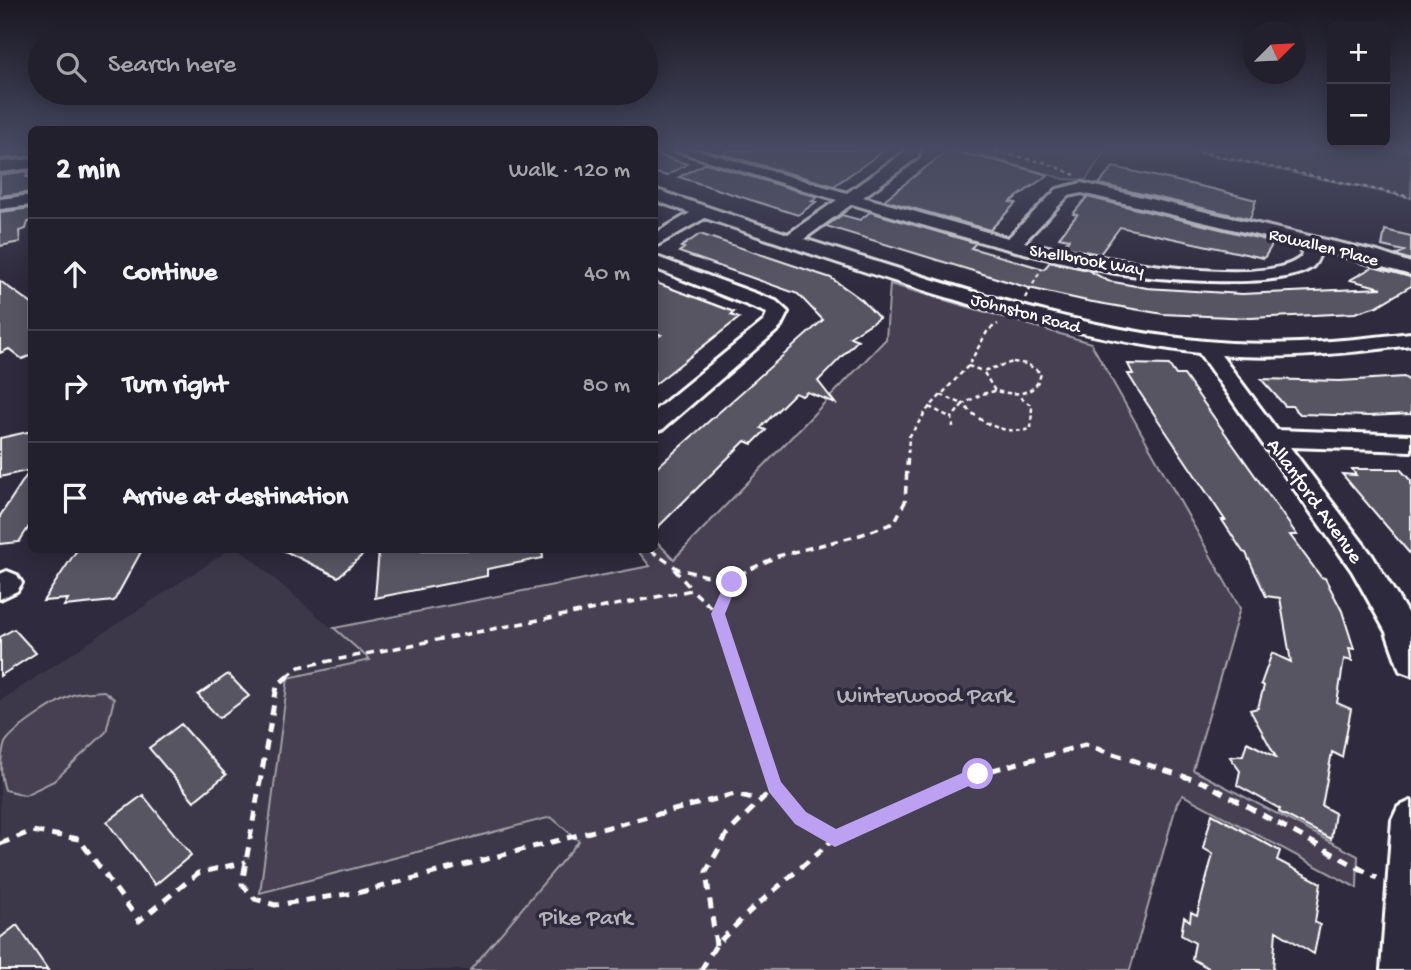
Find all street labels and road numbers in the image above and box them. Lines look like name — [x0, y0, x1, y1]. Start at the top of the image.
street label: Rowallen Place — [1266, 225, 1381, 272]
street label: Shellbrook Way — [1028, 241, 1146, 282]
street label: Johnston Road — [968, 290, 1084, 339]
street label: Allanford Avenue — [1259, 435, 1368, 570]

